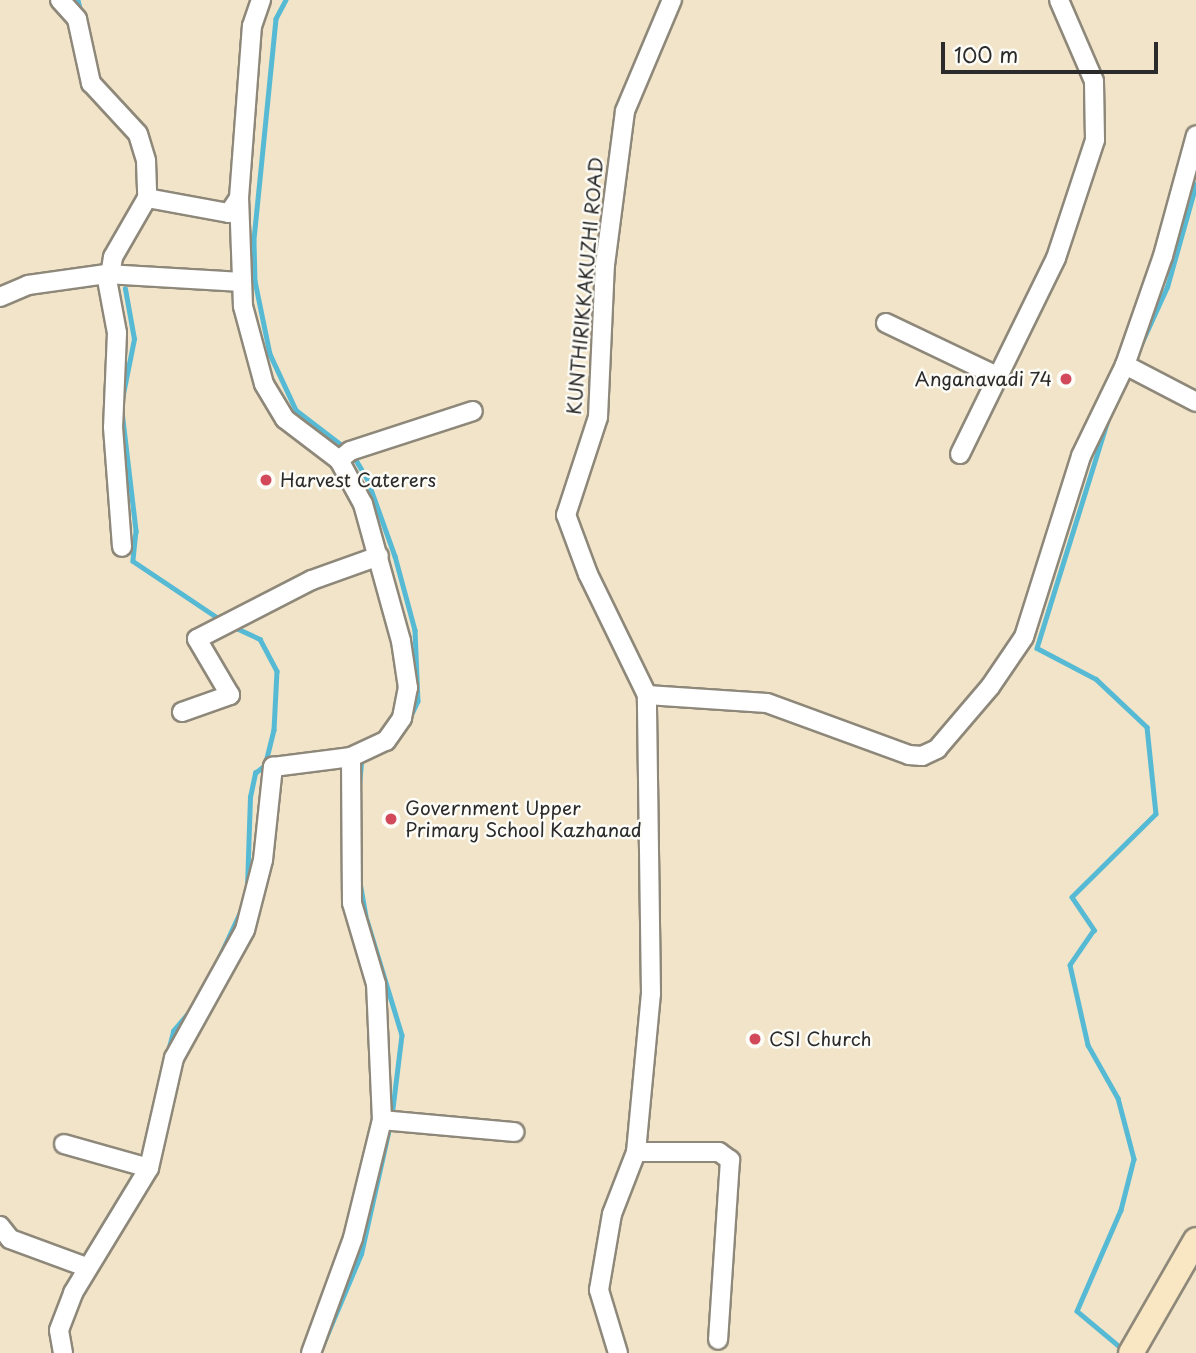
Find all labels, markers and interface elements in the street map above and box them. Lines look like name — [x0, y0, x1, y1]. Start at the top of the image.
scale bar — [944, 28, 1161, 72]
text: 100 m — [954, 38, 1018, 70]
street label: KUNTHIRIKKAKUZHI ROAD — [562, 156, 608, 416]
place label: Anganavadi 74 — [915, 368, 1052, 390]
marker: Anganavadi 74 — [1058, 371, 1074, 387]
place label: Harvest Caterers — [280, 469, 436, 491]
marker: Harvest Caterers — [258, 472, 274, 488]
place label: Government Upper Primary School Kazhanad — [405, 797, 643, 841]
marker: Government Upper Primary School Kazhanad — [383, 811, 399, 827]
place label: CSI Church — [769, 1028, 872, 1050]
marker: CSI Church — [747, 1031, 763, 1047]

